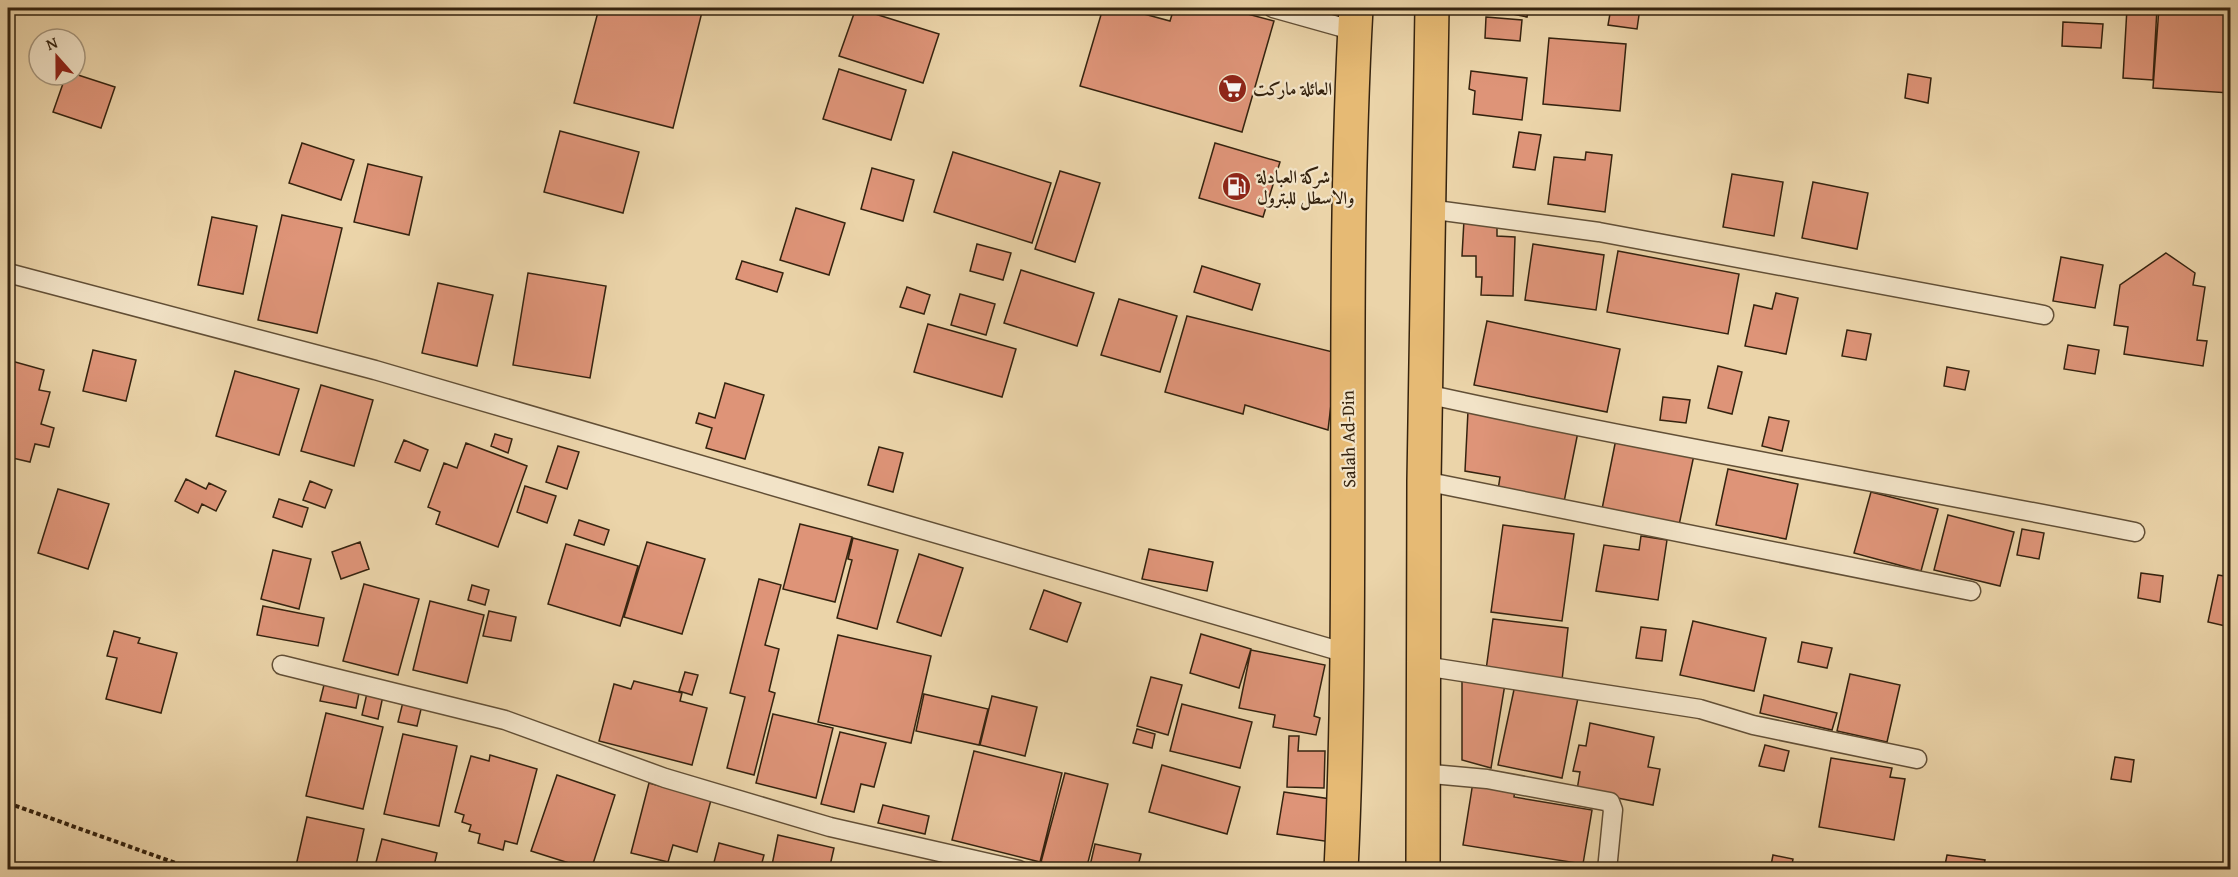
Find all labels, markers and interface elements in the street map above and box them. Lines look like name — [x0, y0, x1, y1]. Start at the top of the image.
north arrow — [27, 27, 87, 87]
text: N — [42, 30, 61, 56]
supermarket icon: العائلة ماركت — [1216, 72, 1248, 104]
place label: العائلة ماركت — [1253, 75, 1332, 102]
place label: شركة العبادلة والاسطل للبترول — [1256, 163, 1354, 211]
fuel station icon: شركة العبادلة والاسطل للبترول — [1220, 170, 1252, 202]
street label: Salah Ad-Din — [1334, 390, 1362, 488]

